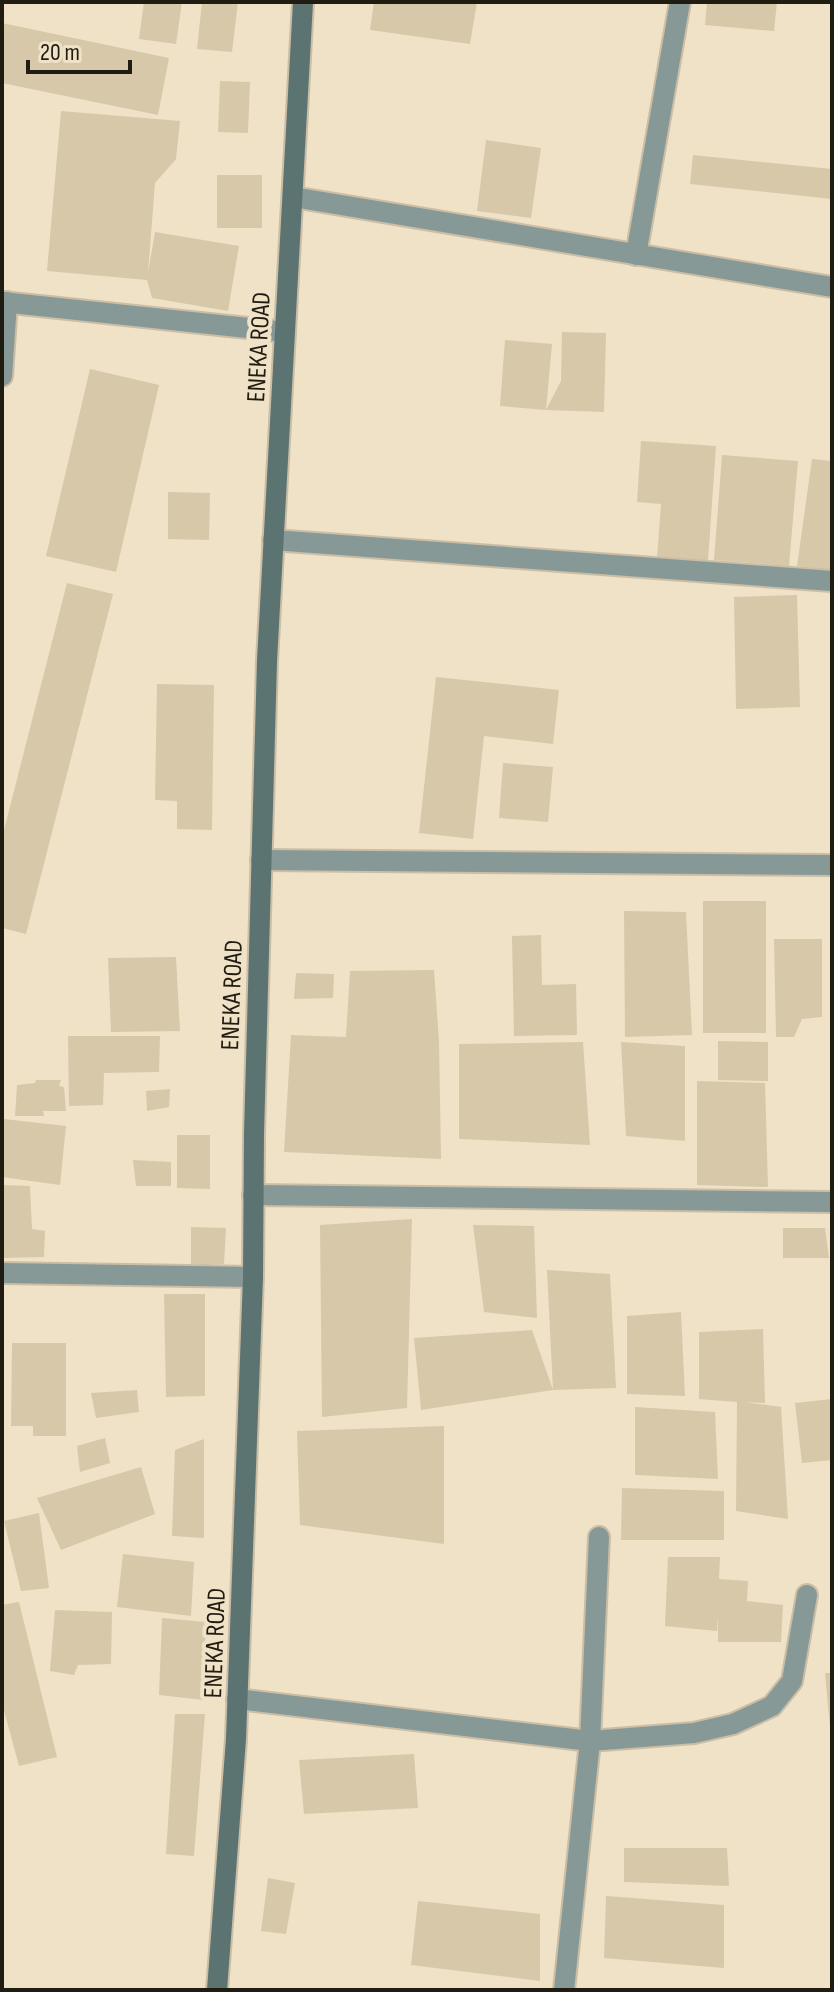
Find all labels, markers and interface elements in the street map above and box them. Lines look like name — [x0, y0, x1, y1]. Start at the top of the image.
scale bar — [28, 24, 130, 74]
text: 20 m — [40, 38, 80, 67]
street label: ENEKA ROAD — [241, 291, 278, 403]
street label: ENEKA ROAD — [215, 939, 250, 1051]
street label: ENEKA ROAD — [198, 1587, 233, 1699]

